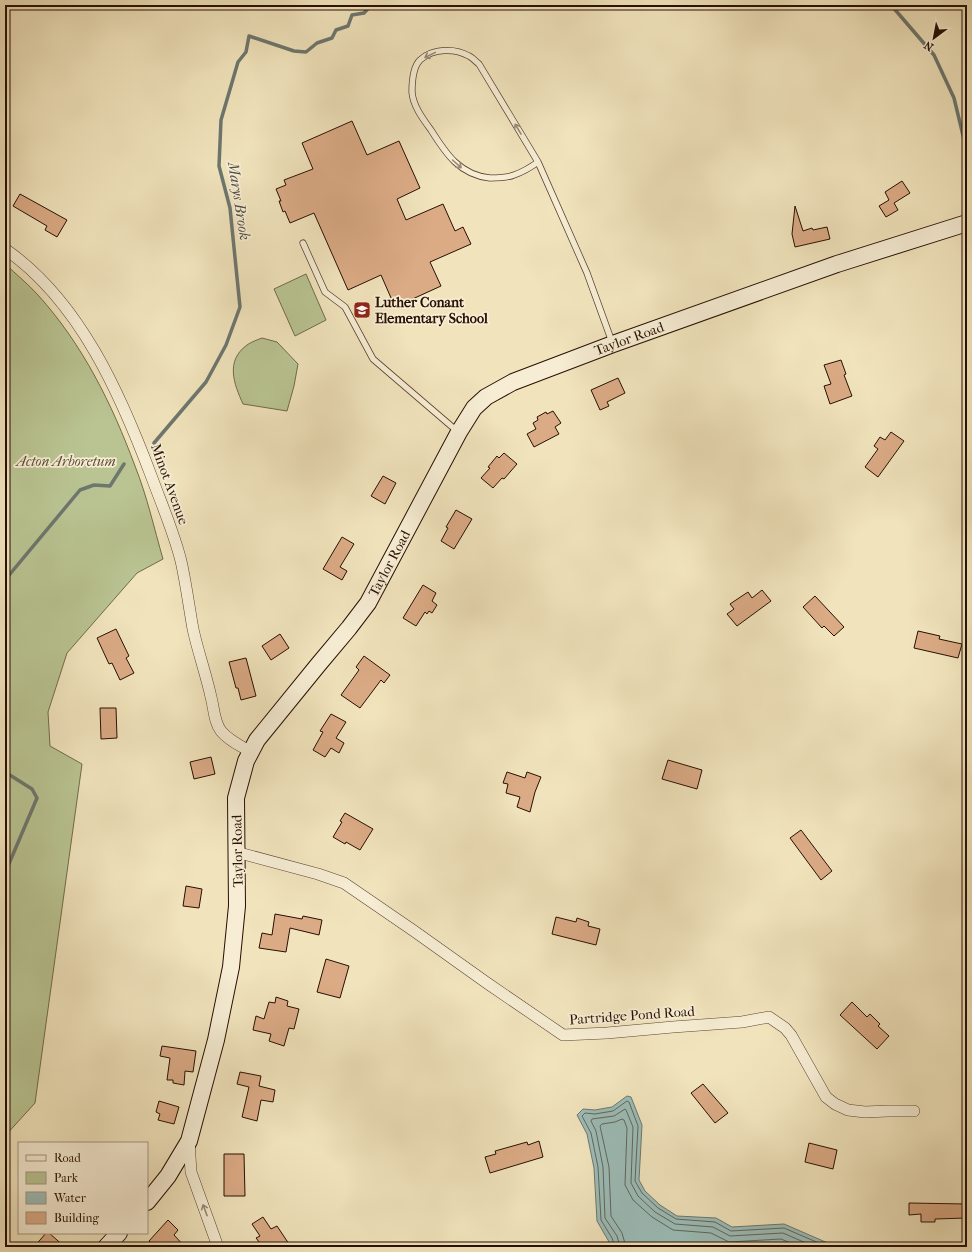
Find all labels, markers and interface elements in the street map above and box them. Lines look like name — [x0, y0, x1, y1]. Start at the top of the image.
north arrow — [914, 18, 954, 58]
text: N — [921, 38, 936, 54]
one-way arrow — [424, 52, 436, 59]
one-way arrow — [514, 123, 522, 135]
one-way arrow — [452, 159, 462, 169]
water label: Marys Brook — [224, 160, 254, 242]
place label: Luther Conant Elementary School — [375, 294, 488, 327]
school or university icon: Luther Conant Elementary School — [352, 300, 372, 320]
street label: Taylor Road — [592, 318, 667, 359]
street label: Minot Avenue — [147, 441, 192, 527]
park label: Acton Arboretum — [14, 453, 116, 470]
street label: Taylor Road — [365, 527, 414, 600]
street label: Taylor Road — [228, 814, 247, 888]
street label: Partridge Pond Road — [569, 1003, 696, 1028]
legend — [18, 1142, 148, 1234]
text: Road — [54, 1151, 81, 1165]
text: Park — [54, 1171, 79, 1185]
text: Water — [53, 1191, 87, 1205]
one-way arrow — [201, 1204, 208, 1217]
text: Building — [54, 1211, 99, 1225]

